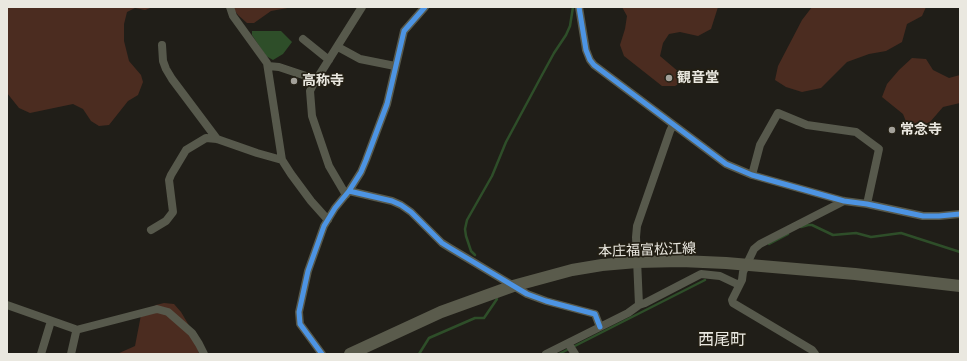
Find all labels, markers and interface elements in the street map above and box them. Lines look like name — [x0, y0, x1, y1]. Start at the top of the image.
place label: 観音堂 — [677, 70, 719, 86]
place label: 高称寺 — [302, 73, 344, 89]
marker: 観音堂 — [664, 73, 674, 83]
marker: 高称寺 — [289, 76, 299, 86]
place label: 常念寺 — [900, 122, 942, 138]
marker: 常念寺 — [887, 125, 897, 135]
street label: 本庄福富松江線 — [598, 240, 696, 260]
district label: 西尾町 — [698, 330, 746, 350]

